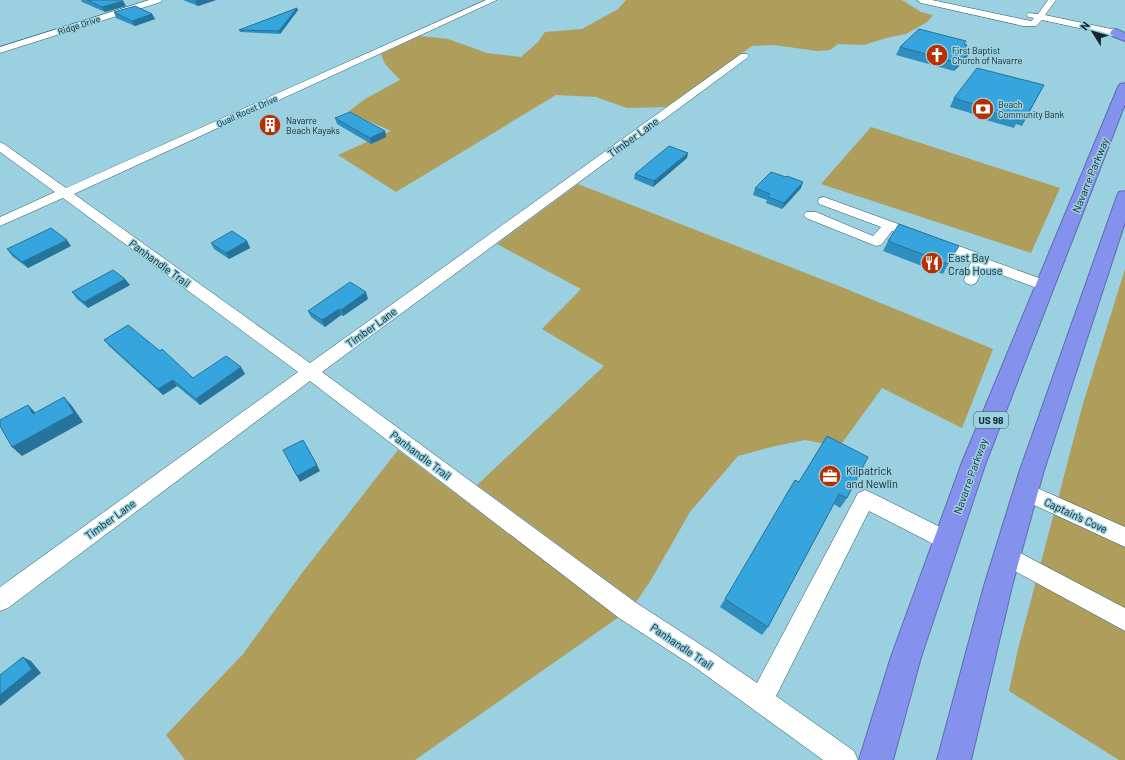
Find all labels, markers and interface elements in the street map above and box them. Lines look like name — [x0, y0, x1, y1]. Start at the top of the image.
north arrow — [1073, 12, 1113, 52]
street label: Ridge Drive — [56, 13, 102, 37]
text: N — [1077, 19, 1092, 33]
church icon: First Baptist Church of Navarre — [924, 42, 950, 68]
place label: First Baptist Church of Navarre — [952, 45, 1022, 66]
street label: Quail Roost Drive — [215, 93, 279, 129]
bank icon: Beach Community Bank — [970, 96, 996, 122]
place label: Beach Community Bank — [998, 99, 1064, 120]
building icon: Navarre Beach Kayaks — [257, 112, 283, 138]
street label: Timber Lane — [605, 114, 661, 160]
place label: Navarre Beach Kayaks — [286, 115, 340, 136]
street label: Navarre Parkway — [1069, 136, 1111, 214]
street label: Panhandle Trail — [127, 236, 193, 290]
restaurant icon: East Bay Crab House — [919, 250, 945, 276]
place label: East Bay Crab House — [948, 251, 1003, 277]
street label: Timber Lane — [343, 304, 399, 350]
road number: US 98 — [974, 412, 1008, 428]
street label: Panhandle Trail — [388, 428, 454, 482]
street label: Navarre Parkway — [950, 436, 990, 516]
office icon: Kilpatrick and Newlin — [817, 463, 843, 489]
place label: Kilpatrick and Newlin — [846, 464, 898, 490]
street label: Captain's Cove — [1042, 495, 1110, 535]
street label: Timber Lane — [82, 496, 138, 542]
street label: Panhandle Trail — [648, 620, 716, 672]

